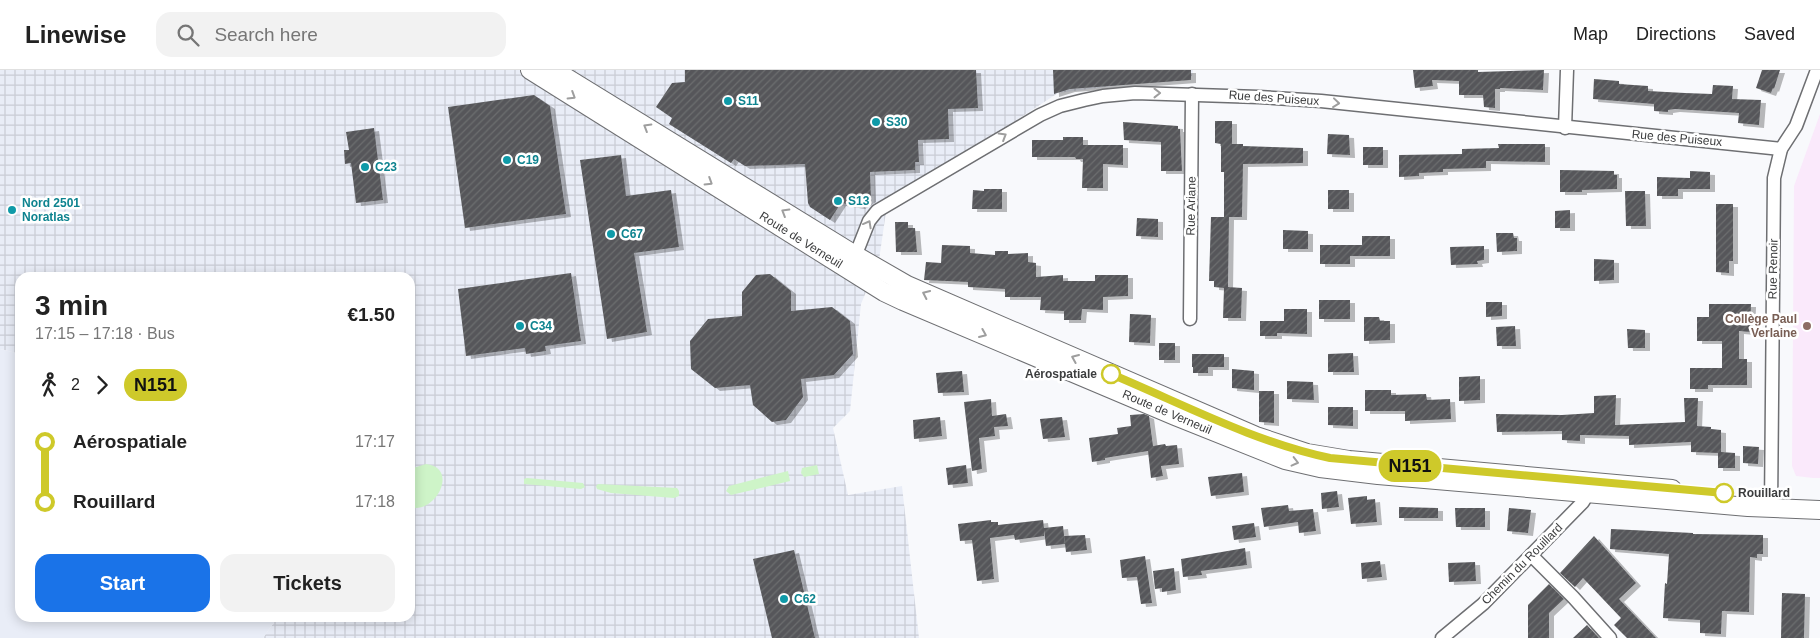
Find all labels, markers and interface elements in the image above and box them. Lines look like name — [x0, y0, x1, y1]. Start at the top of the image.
search box — [156, 12, 506, 57]
text: Linewise — [25, 21, 126, 48]
icon: search — [174, 21, 202, 49]
text: Search here — [214, 24, 318, 45]
text: Map — [1573, 24, 1608, 44]
text: Directions — [1636, 24, 1716, 44]
text: Saved — [1744, 24, 1795, 44]
one-way arrow — [1153, 88, 1161, 98]
street label: Rue des Puiseux — [1228, 88, 1320, 108]
one-way arrow — [566, 90, 575, 99]
place label: S11 — [738, 94, 759, 108]
marker: S11 — [722, 95, 734, 107]
one-way arrow — [1333, 97, 1341, 108]
place label: S30 — [886, 115, 908, 129]
marker: S30 — [870, 116, 882, 128]
one-way arrow — [643, 124, 652, 133]
street label: Rue des Puiseux — [1631, 127, 1723, 149]
one-way arrow — [997, 132, 1006, 142]
place label: C19 — [517, 153, 539, 167]
marker: C19 — [501, 154, 513, 166]
place label: C23 — [375, 160, 397, 174]
marker: C23 — [359, 161, 371, 173]
one-way arrow — [704, 176, 713, 186]
street label: Rue Ariane — [1183, 176, 1199, 236]
place label: S13 — [848, 194, 870, 208]
marker: S13 — [832, 195, 844, 207]
place label: Nord 2501 Noratlas — [22, 196, 80, 224]
marker: Nord 2501 Noratlas — [6, 204, 18, 216]
one-way arrow — [782, 208, 791, 218]
street label: Route de Verneuil — [757, 209, 845, 271]
one-way arrow — [862, 221, 872, 230]
place label: C67 — [621, 227, 643, 241]
marker: C67 — [605, 228, 617, 240]
street label: Rue Renoir — [1765, 239, 1781, 299]
one-way arrow — [922, 289, 931, 300]
text: 3 min — [35, 290, 108, 321]
text: €1.50 — [347, 304, 395, 325]
place label: Collège Paul Verlaine — [1725, 312, 1797, 340]
place label: C34 — [530, 319, 552, 333]
marker: C34 — [514, 320, 526, 332]
marker: Collège Paul Verlaine — [1801, 320, 1813, 332]
text: 17:15 – 17:18 · Bus — [35, 325, 175, 342]
one-way arrow — [978, 328, 987, 339]
one-way arrow — [1071, 353, 1080, 364]
marker: Aérospatiale — [1101, 364, 1121, 384]
place label: Aérospatiale — [1025, 367, 1097, 381]
icon: walk — [35, 371, 63, 399]
icon: forward — [88, 371, 116, 399]
text: N151 — [134, 375, 177, 395]
text: 2 — [71, 376, 80, 393]
street label: Route de Verneuil — [1120, 387, 1214, 437]
text: Aérospatiale — [73, 431, 187, 452]
text: 17:17 — [355, 433, 395, 450]
line badge: N151 — [1375, 450, 1445, 482]
text: N151 — [1388, 456, 1432, 476]
one-way arrow — [1290, 457, 1298, 467]
marker: Rouillard — [1714, 483, 1734, 503]
place label: Rouillard — [1738, 486, 1790, 500]
text: Rouillard — [73, 491, 155, 512]
text: 17:18 — [355, 493, 395, 510]
street label: Chemin du Rouillard — [1479, 521, 1565, 607]
button: Start — [35, 554, 210, 612]
button: Tickets — [220, 554, 395, 612]
place label: C62 — [794, 592, 816, 606]
marker: C62 — [778, 593, 790, 605]

